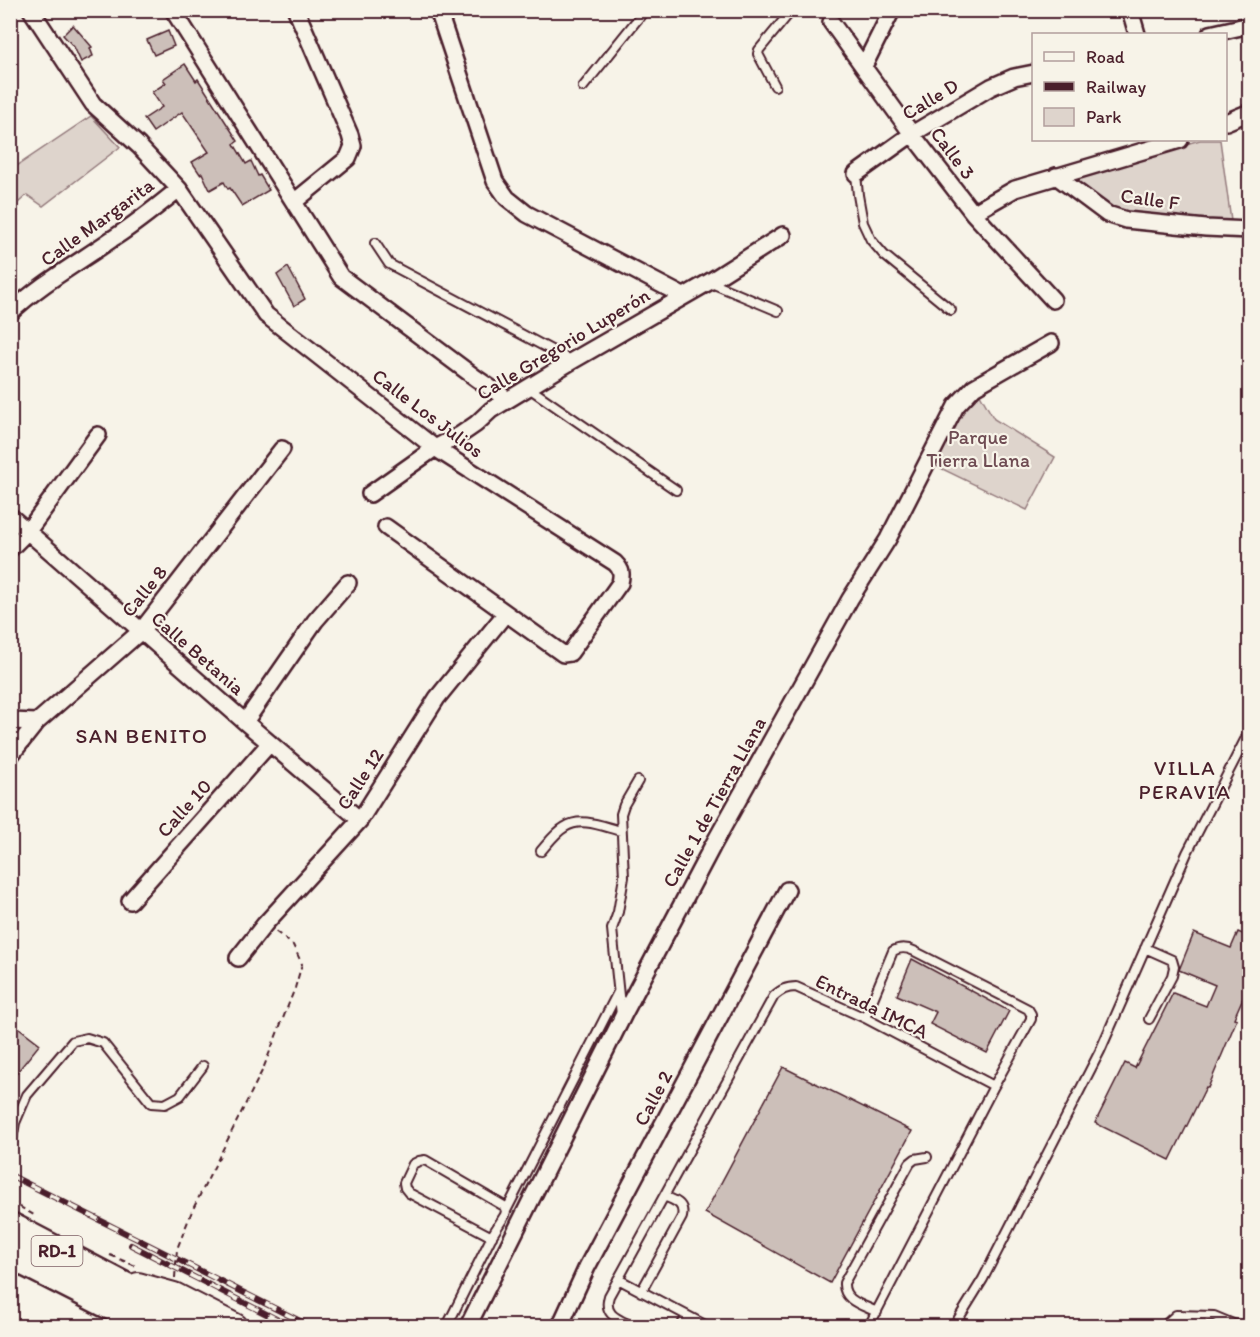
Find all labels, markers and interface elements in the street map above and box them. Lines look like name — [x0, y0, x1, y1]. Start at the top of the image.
legend — [1032, 33, 1227, 141]
text: Road — [1086, 46, 1125, 68]
street label: Calle D — [898, 73, 962, 125]
text: Railway — [1086, 76, 1147, 98]
text: Park — [1086, 106, 1121, 128]
street label: Calle 3 — [926, 122, 981, 184]
street label: Calle Margarita — [36, 172, 159, 271]
street label: Calle F — [1119, 183, 1181, 215]
street label: Calle Gregorio Luperón — [472, 283, 654, 405]
street label: Calle Los Julios — [368, 363, 488, 463]
park label: Parque Tierra Llana — [926, 425, 1030, 472]
street label: Calle 8 — [116, 560, 172, 622]
street label: Calle Betania — [146, 606, 250, 700]
street label: Calle 1 de Tierra Llana — [657, 713, 771, 891]
district label: SAN BENITO — [75, 723, 209, 748]
street label: Calle 12 — [331, 743, 389, 814]
district label: VILLA PERAVIA — [1138, 755, 1232, 804]
street label: Calle 10 — [152, 774, 216, 842]
street label: Entrada IMCA — [812, 968, 932, 1044]
street label: Calle 2 — [629, 1066, 678, 1130]
road number: RD-1 — [32, 1236, 82, 1266]

